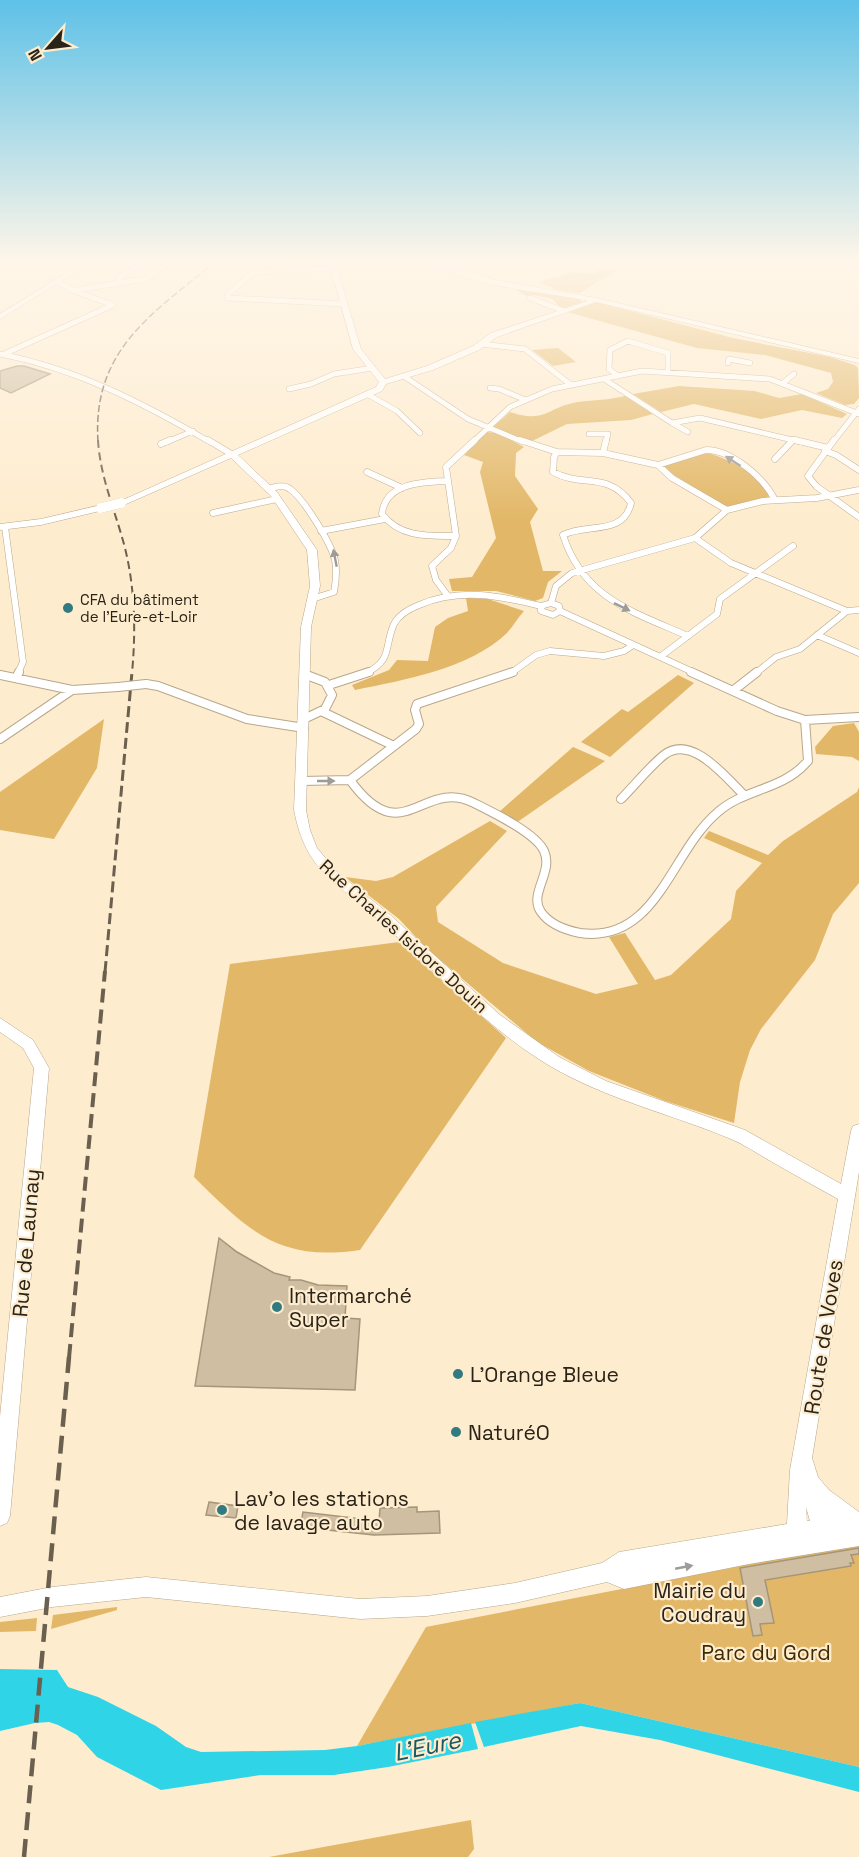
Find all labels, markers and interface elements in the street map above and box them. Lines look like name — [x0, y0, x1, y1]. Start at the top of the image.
north arrow — [18, 18, 78, 78]
text: N — [23, 45, 47, 64]
one-way arrow — [725, 456, 741, 467]
one-way arrow — [330, 548, 339, 567]
place label: CFA du bâtiment de l'Eure-et-Loir — [80, 590, 199, 626]
marker: CFA du bâtiment de l'Eure-et-Loir — [61, 601, 75, 615]
one-way arrow — [614, 602, 631, 611]
one-way arrow — [317, 776, 336, 786]
street label: Rue Charles Isidore Douin — [315, 854, 493, 1018]
street label: Rue de Launay — [6, 1168, 46, 1318]
street label: Route de Voves — [797, 1258, 849, 1416]
place label: Intermarché Super — [289, 1282, 412, 1333]
marker: Intermarché Super — [270, 1300, 284, 1314]
place label: L'Orange Bleue — [470, 1361, 619, 1388]
marker: L'Orange Bleue — [451, 1367, 465, 1381]
place label: NaturéO — [468, 1419, 550, 1446]
marker: NaturéO — [449, 1425, 463, 1439]
place label: Lav'o les stations de lavage auto — [234, 1485, 409, 1536]
marker: Lav'o les stations de lavage auto — [215, 1503, 229, 1517]
one-way arrow — [675, 1562, 694, 1571]
place label: Mairie du Coudray — [653, 1577, 746, 1628]
marker: Mairie du Coudray — [751, 1595, 765, 1609]
park label: Parc du Gord — [701, 1639, 831, 1666]
water label: L'Eure — [391, 1724, 464, 1768]

